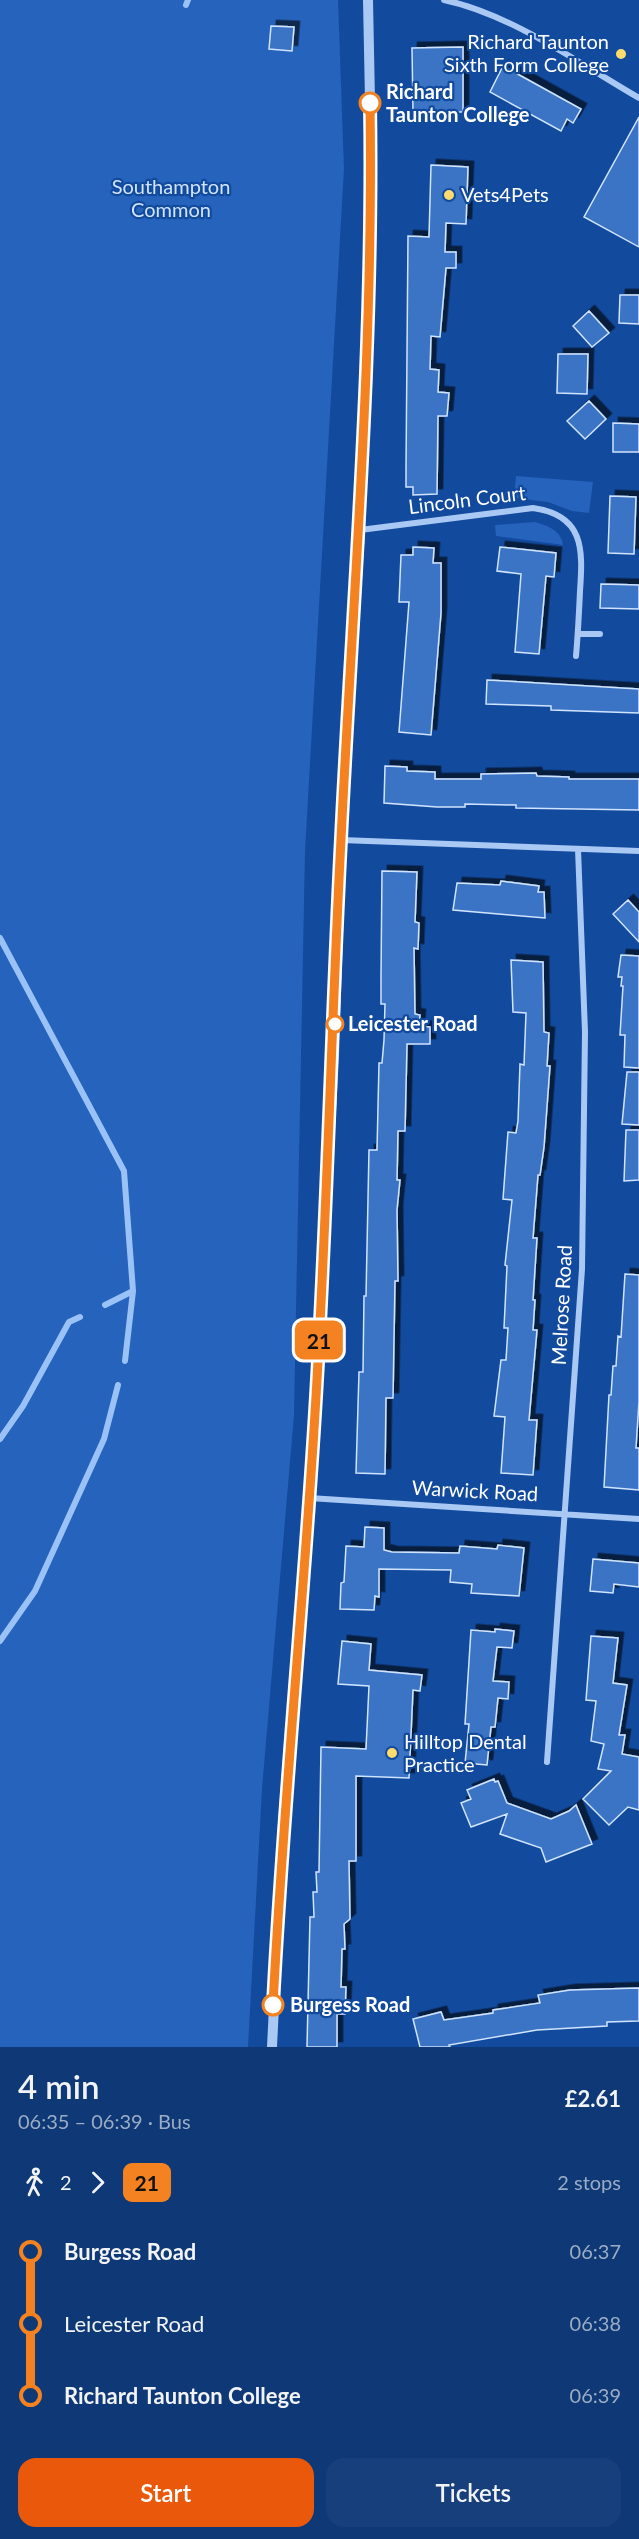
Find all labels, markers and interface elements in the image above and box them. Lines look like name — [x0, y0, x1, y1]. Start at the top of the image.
place label: Richard Taunton Sixth Form College — [444, 29, 609, 76]
marker: Richard Taunton Sixth Form College — [614, 47, 628, 61]
place label: Richard Taunton College — [386, 79, 530, 126]
marker: Richard Taunton College — [359, 92, 381, 114]
park label: Southampton Common — [112, 174, 230, 221]
place label: Vets4Pets — [461, 182, 549, 206]
marker: Vets4Pets — [442, 188, 456, 202]
street label: Lincoln Court — [407, 480, 527, 518]
place label: Leicester Road — [348, 1011, 478, 1035]
marker: Leicester Road — [326, 1015, 344, 1033]
street label: Melrose Road — [546, 1244, 576, 1366]
line badge: 21 — [292, 1320, 346, 1360]
text: 21 — [307, 1328, 331, 1353]
street label: Warwick Road — [411, 1475, 539, 1505]
place label: Hilltop Dental Practice — [404, 1729, 527, 1776]
marker: Hilltop Dental Practice — [385, 1746, 399, 1760]
place label: Burgess Road — [290, 1992, 410, 2016]
marker: Burgess Road — [262, 1994, 284, 2016]
text: 4 min — [18, 2066, 99, 2106]
text: £2.61 — [565, 2085, 621, 2112]
text: 06:35 – 06:39 · Bus — [18, 2109, 191, 2133]
icon: walk — [18, 2166, 51, 2199]
icon: forward — [81, 2166, 114, 2199]
text: 2 — [60, 2170, 72, 2194]
text: 21 — [135, 2170, 159, 2195]
text: 2 stops — [557, 2170, 621, 2194]
text: Burgess Road — [64, 2238, 196, 2265]
text: 06:37 — [570, 2239, 621, 2263]
text: Leicester Road — [64, 2310, 204, 2337]
text: 06:38 — [570, 2311, 621, 2335]
text: Richard Taunton College — [64, 2382, 301, 2409]
text: 06:39 — [570, 2383, 621, 2407]
button: Start — [18, 2458, 314, 2527]
button: Tickets — [326, 2458, 621, 2527]

